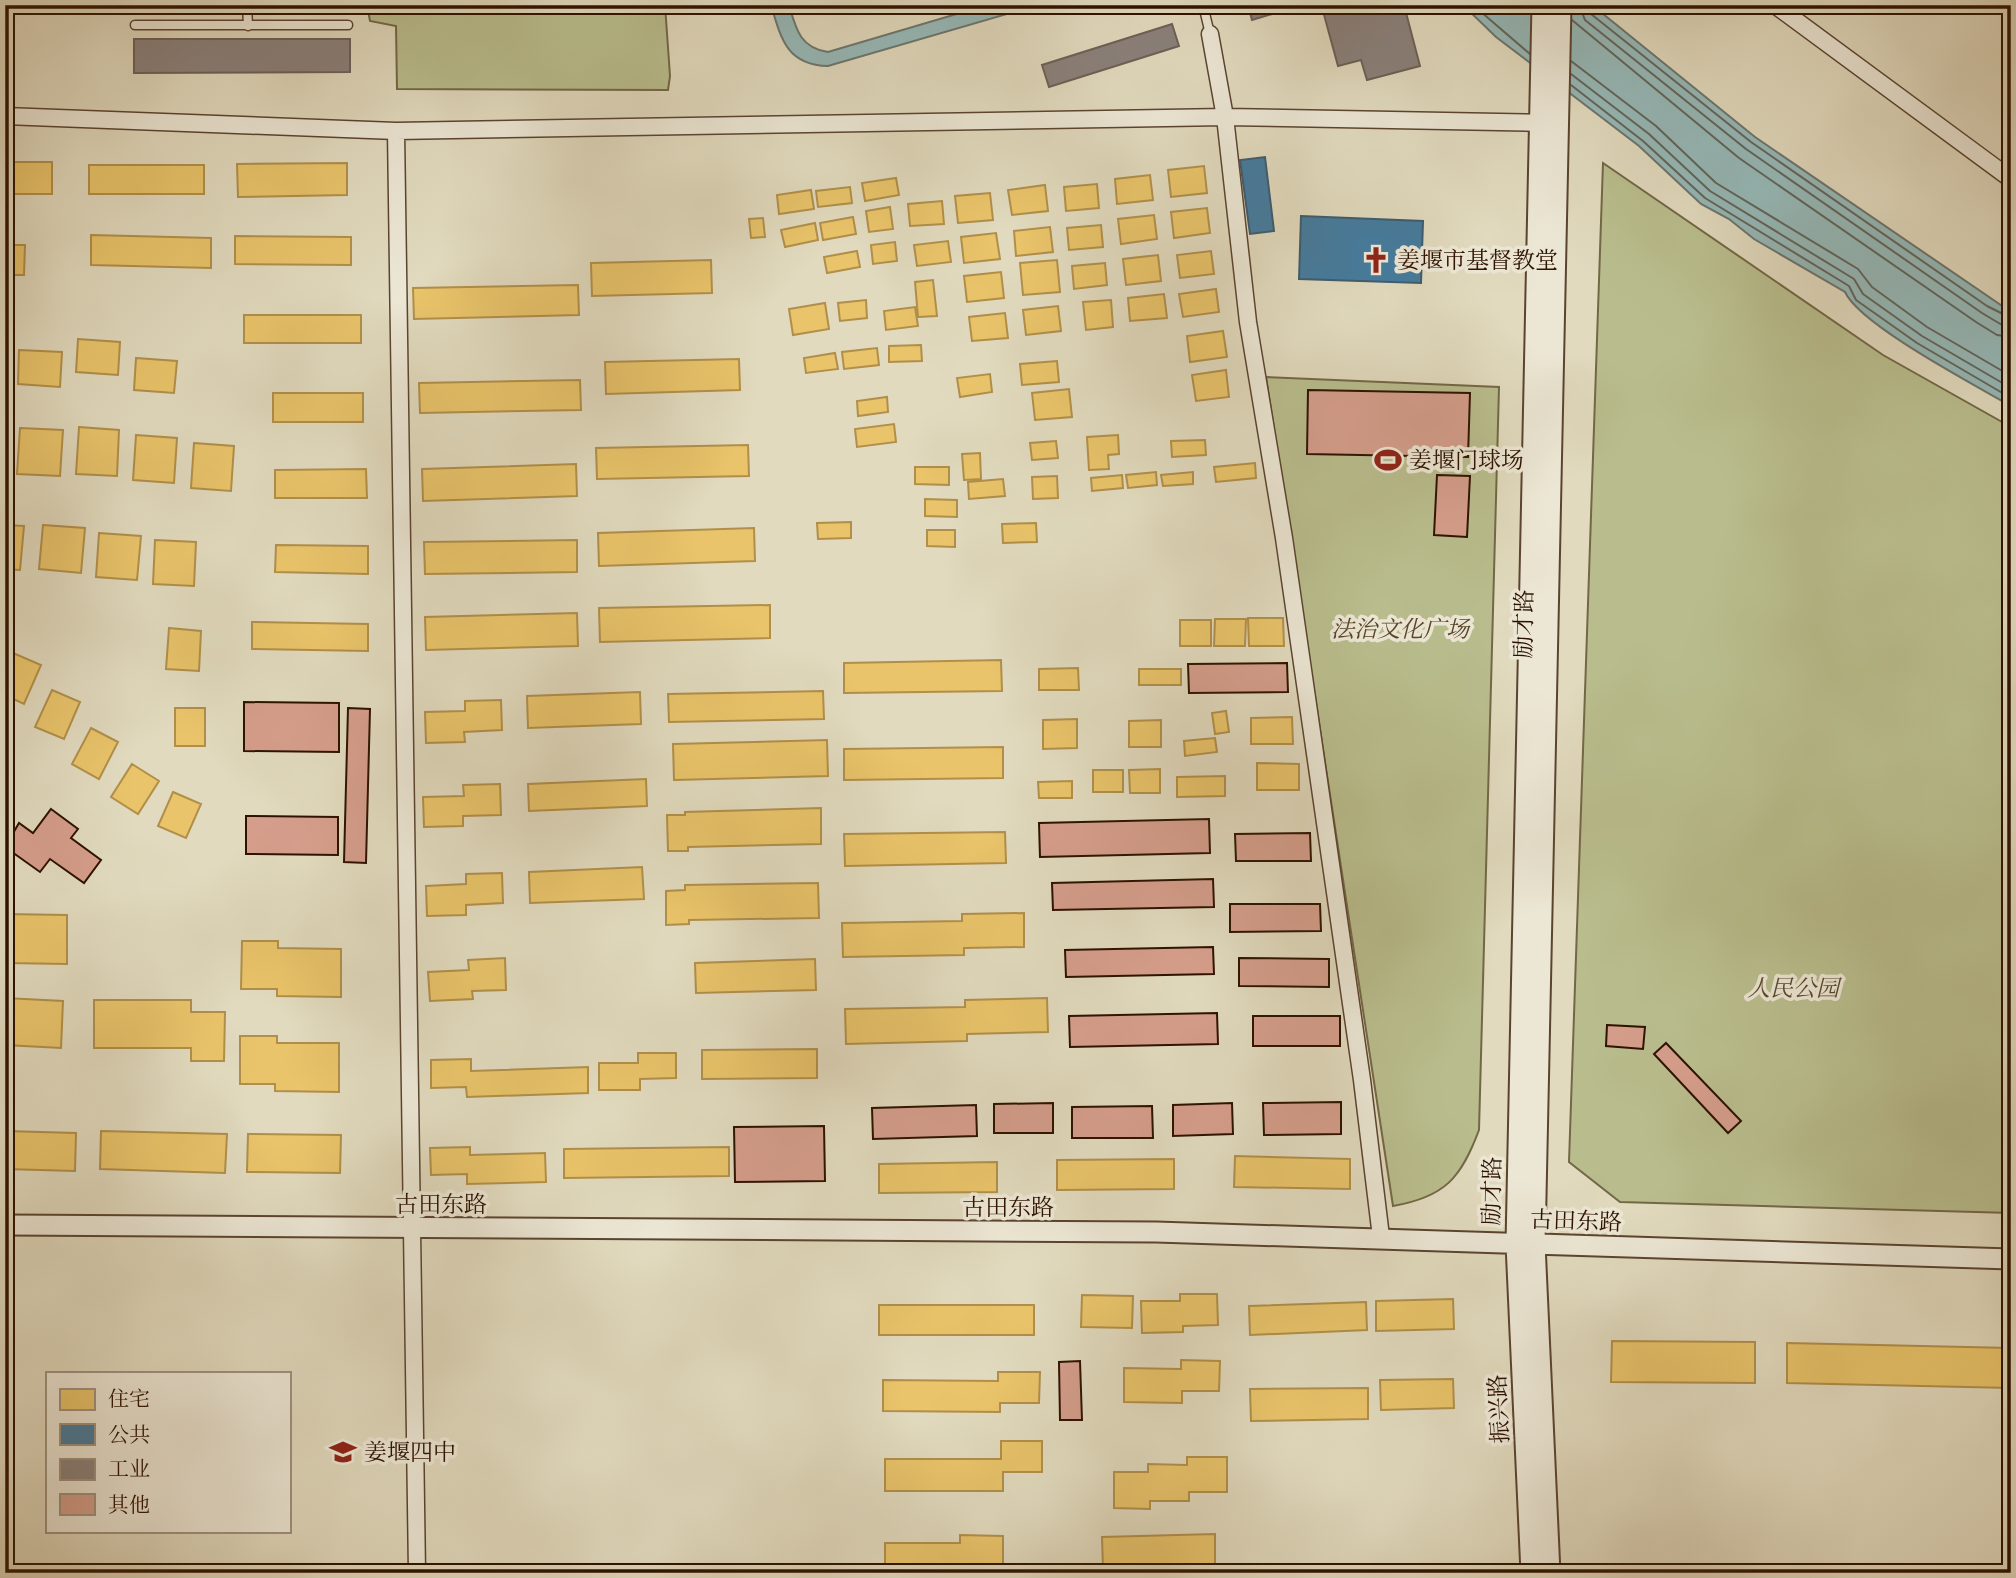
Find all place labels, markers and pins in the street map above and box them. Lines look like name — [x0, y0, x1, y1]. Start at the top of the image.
church icon: 姜堰市基督教堂 — [1361, 245, 1391, 275]
place label: 姜堰市基督教堂 — [1397, 245, 1558, 276]
sports icon: 姜堰门球场 — [1373, 445, 1403, 475]
place label: 姜堰门球场 — [1409, 445, 1524, 476]
school or university icon: 姜堰四中 — [328, 1437, 358, 1467]
place label: 姜堰四中 — [364, 1437, 456, 1468]

